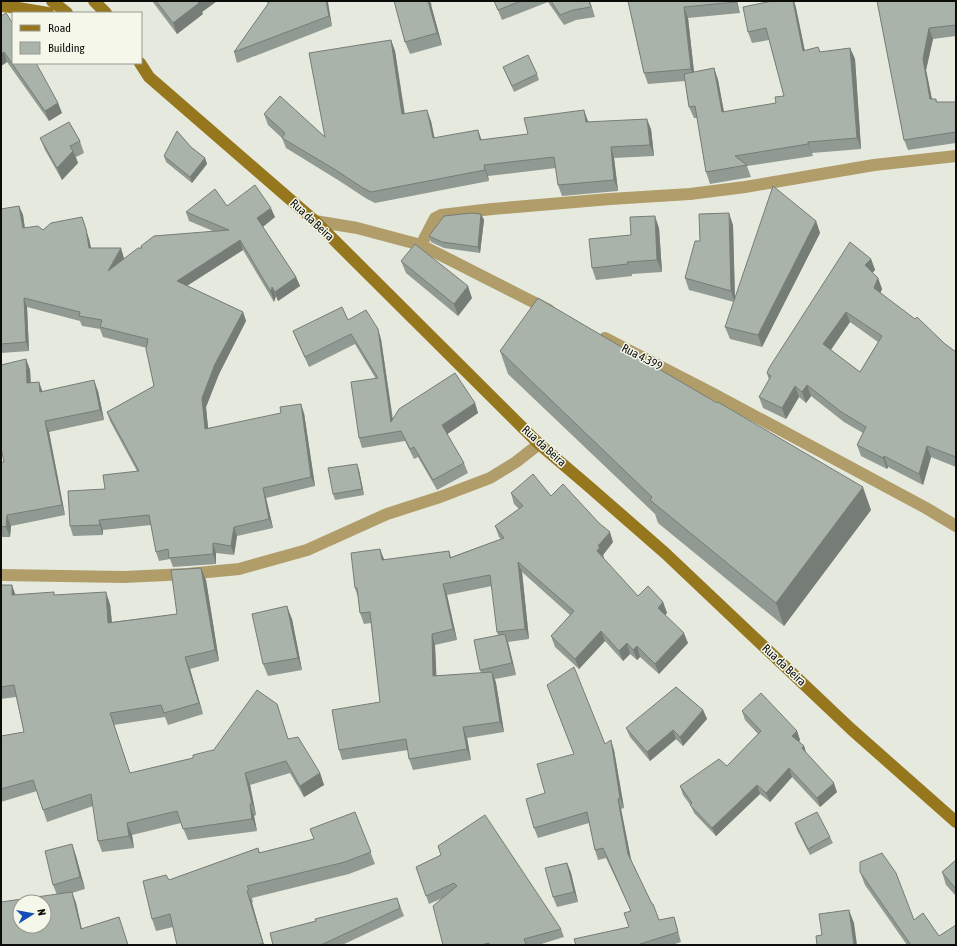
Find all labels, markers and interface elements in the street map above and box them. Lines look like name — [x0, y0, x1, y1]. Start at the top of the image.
legend — [12, 12, 142, 64]
text: Road — [48, 21, 71, 35]
text: Building — [48, 41, 86, 55]
street label: Rua da Beira — [287, 196, 337, 244]
street label: Rua 4.399 — [619, 341, 665, 373]
street label: Rua da Beira — [519, 422, 569, 470]
street label: Rua da Beira — [759, 641, 809, 689]
north arrow — [12, 894, 52, 934]
text: N — [35, 908, 48, 916]

